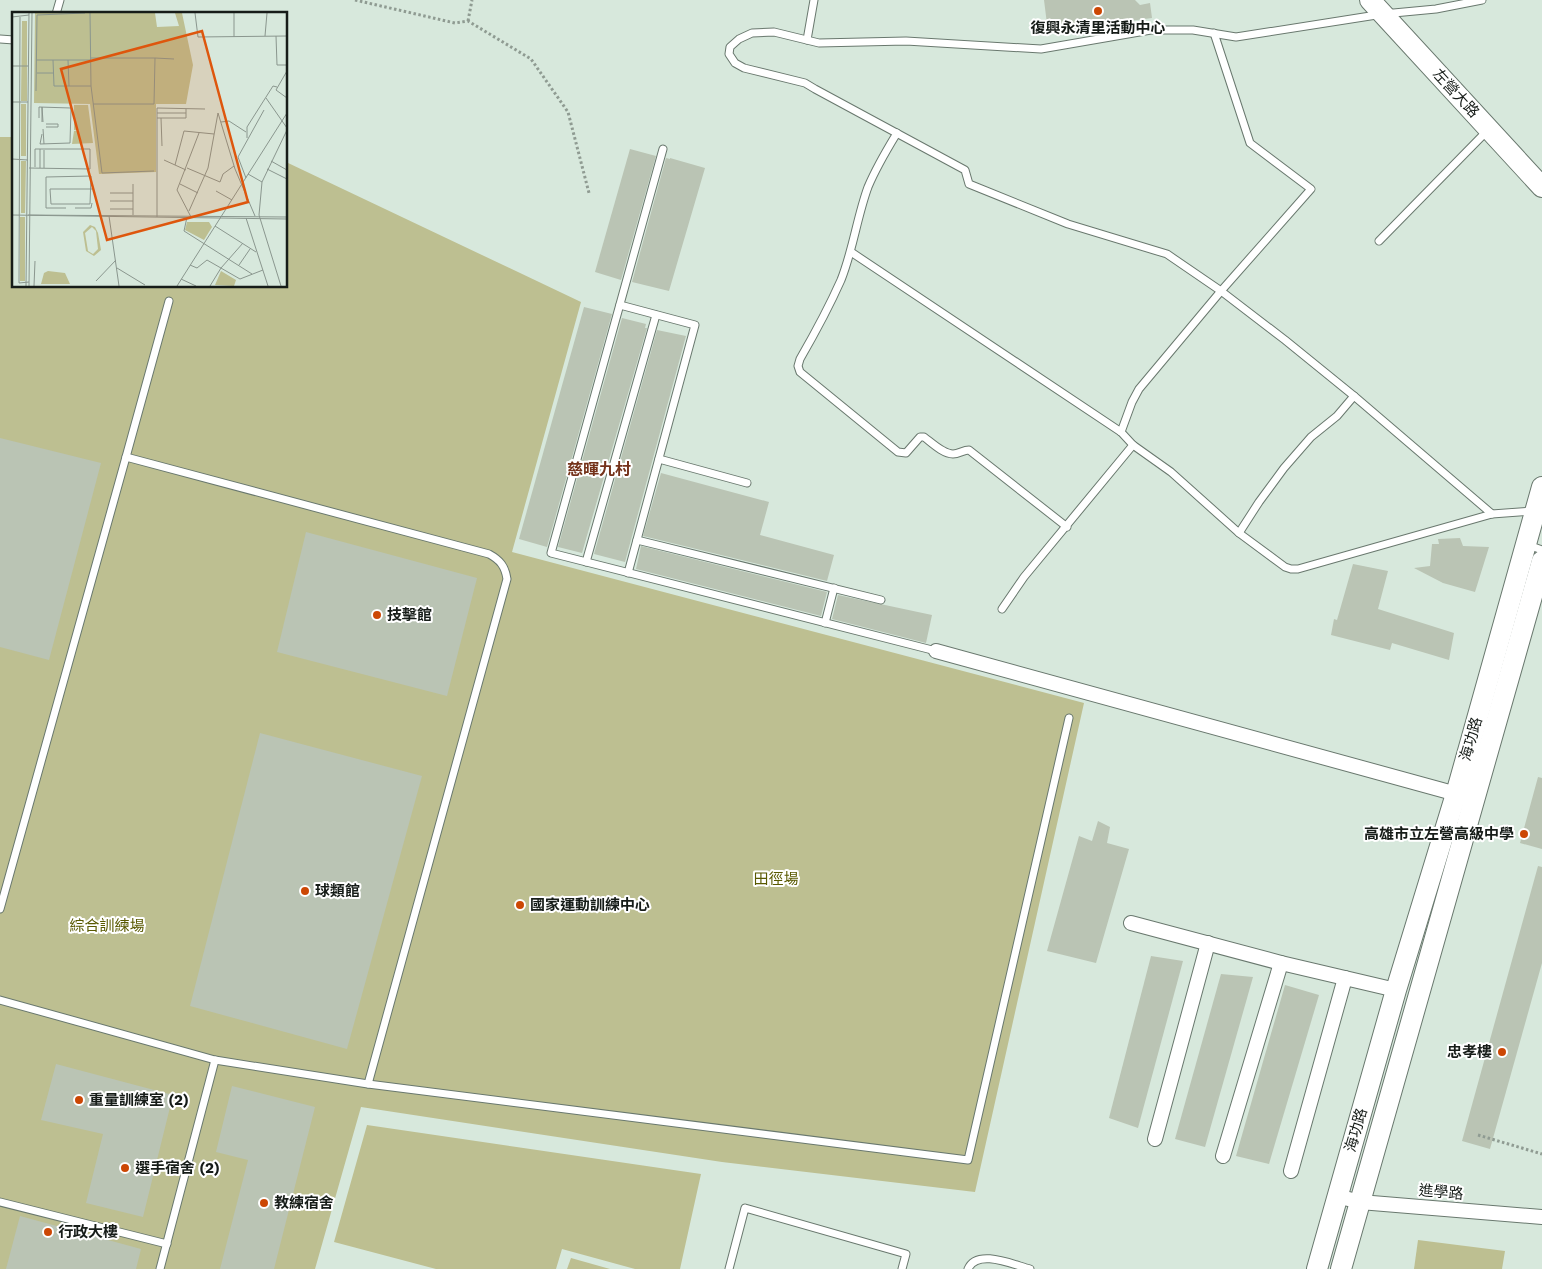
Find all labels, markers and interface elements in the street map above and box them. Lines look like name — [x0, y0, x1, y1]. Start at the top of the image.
marker: 復興永清里活動中心 — [1092, 5, 1104, 17]
inset map — [12, 12, 288, 288]
place label: 復興永清里活動中心 — [1030, 19, 1166, 37]
street label: 左營大路 — [1429, 65, 1483, 121]
district label: 慈暉九村 — [567, 460, 631, 479]
place label: 技擊館 — [387, 606, 432, 624]
marker: 技擊館 — [371, 609, 383, 621]
street label: 海功路 — [1456, 715, 1486, 763]
place label: 高雄市立左營高級中學 — [1364, 825, 1514, 843]
marker: 高雄市立左營高級中學 — [1518, 828, 1530, 840]
park label: 田徑場 — [753, 870, 799, 888]
place label: 球類館 — [315, 882, 360, 900]
marker: 球類館 — [299, 885, 311, 897]
place label: 國家運動訓練中心 — [530, 896, 650, 914]
marker: 國家運動訓練中心 — [514, 899, 526, 911]
park label: 綜合訓練場 — [69, 917, 145, 935]
place label: 忠孝樓 — [1447, 1043, 1492, 1061]
marker: 忠孝樓 — [1496, 1046, 1508, 1058]
place label: 重量訓練室 (2) — [89, 1091, 189, 1109]
marker: 重量訓練室 (2) — [73, 1094, 85, 1106]
street label: 海功路 — [1341, 1106, 1371, 1154]
place label: 選手宿舍 (2) — [135, 1159, 220, 1177]
marker: 選手宿舍 (2) — [119, 1162, 131, 1174]
street label: 進學路 — [1418, 1181, 1464, 1203]
place label: 教練宿舍 — [274, 1194, 334, 1212]
marker: 教練宿舍 — [258, 1197, 270, 1209]
place label: 行政大樓 — [58, 1223, 118, 1241]
marker: 行政大樓 — [42, 1226, 54, 1238]

